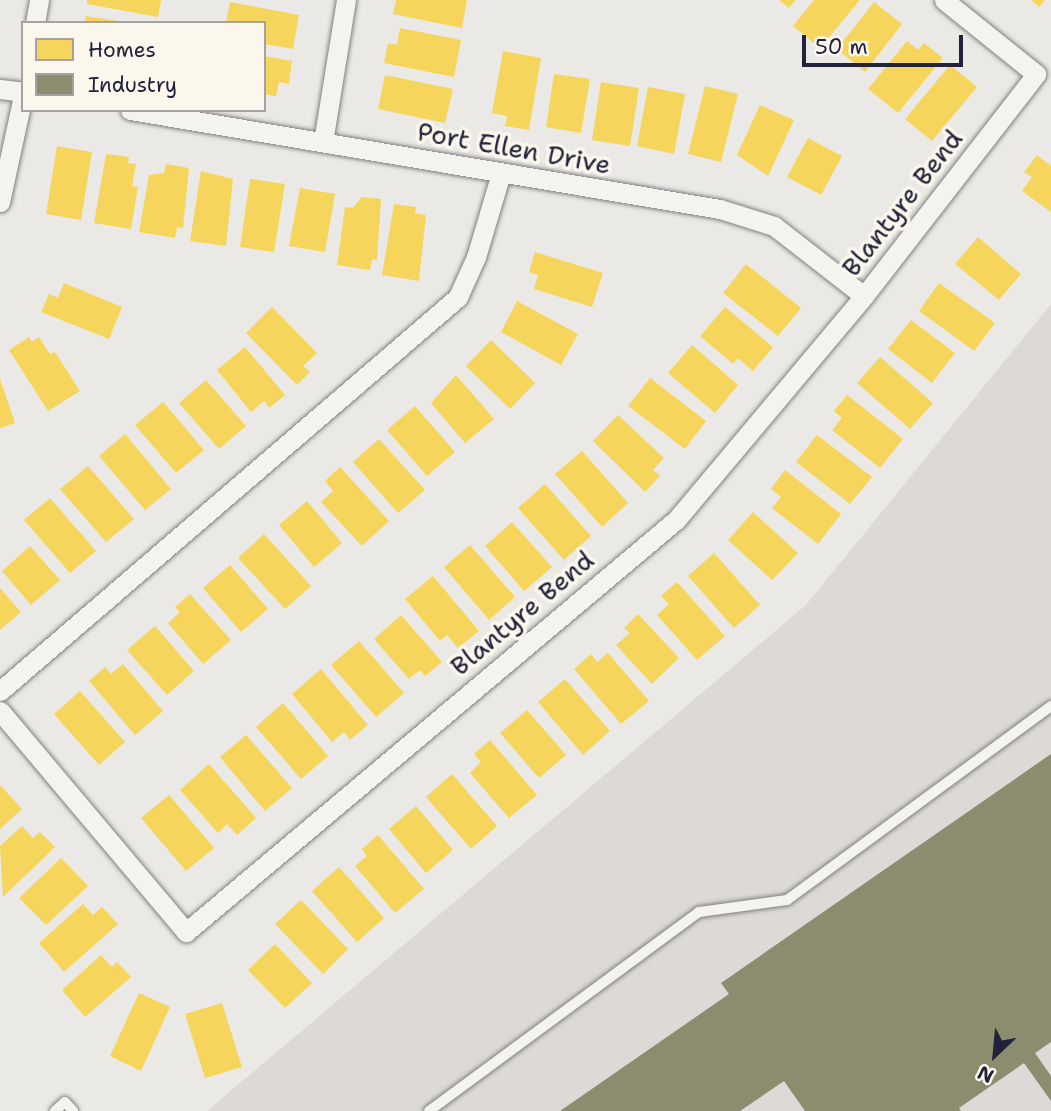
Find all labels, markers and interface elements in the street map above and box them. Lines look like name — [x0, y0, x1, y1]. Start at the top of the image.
legend — [21, 21, 266, 112]
scale bar — [806, 21, 967, 65]
text: 50 m — [815, 33, 868, 61]
text: Homes — [88, 36, 156, 64]
text: Industry — [88, 71, 177, 99]
street label: Port Ellen Drive — [415, 116, 613, 180]
street label: Blantyre Bend — [835, 124, 969, 282]
street label: Blantyre Bend — [444, 544, 600, 682]
north arrow — [960, 1020, 1030, 1090]
text: N — [973, 1060, 998, 1089]

